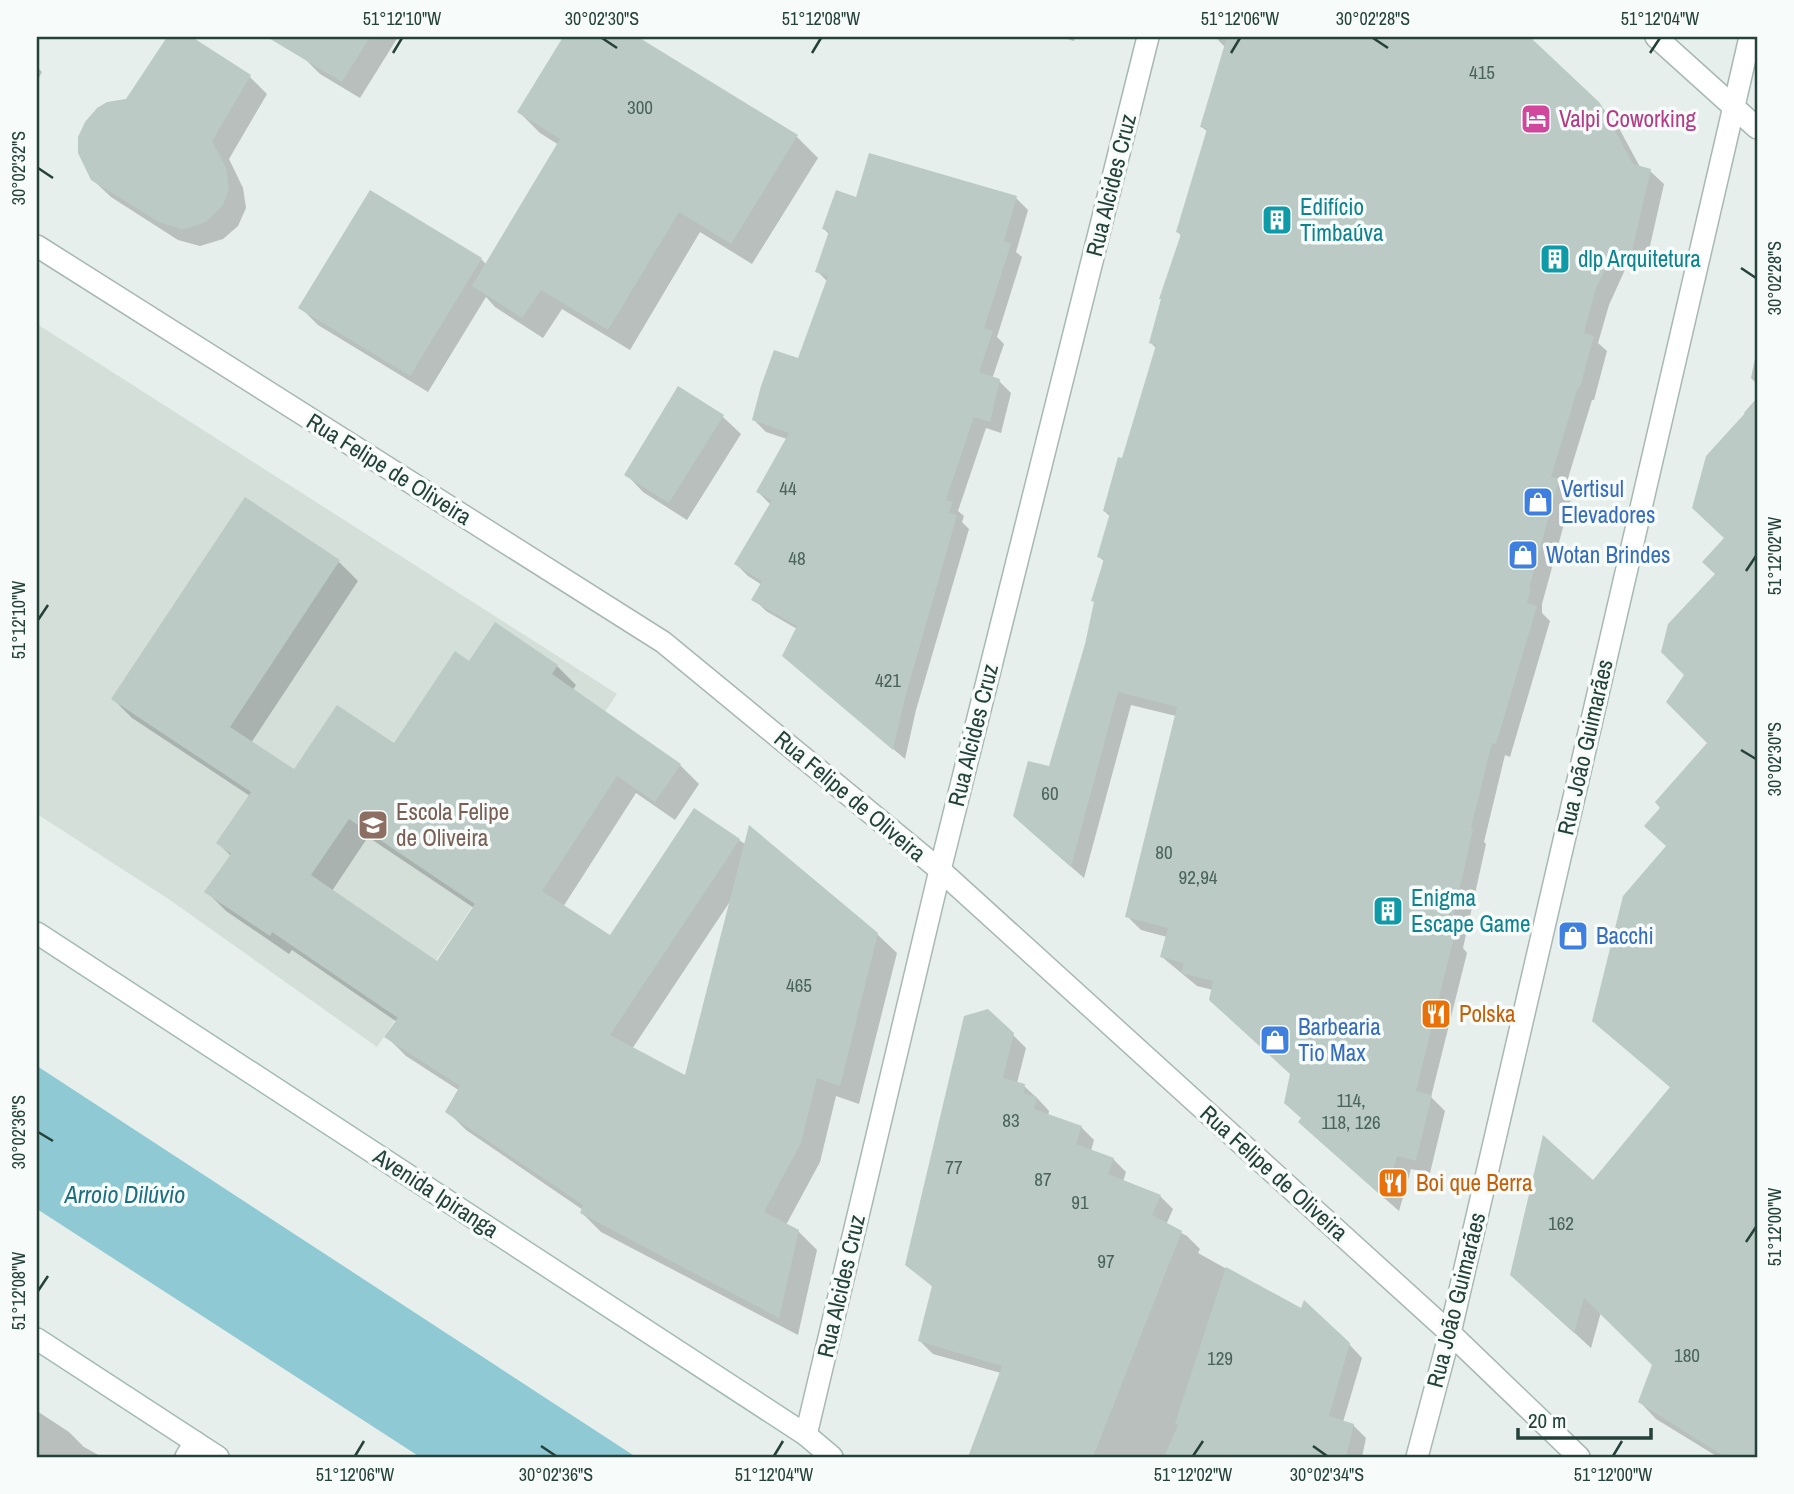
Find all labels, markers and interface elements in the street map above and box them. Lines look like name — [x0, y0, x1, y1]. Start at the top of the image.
text: 51°12'10"W — [363, 6, 441, 31]
text: 30°02'30"S — [565, 6, 639, 31]
text: 51°12'08"W — [782, 6, 860, 31]
text: 51°12'06"W — [1201, 6, 1279, 31]
text: 30°02'28"S — [1336, 6, 1410, 31]
text: 51°12'04"W — [1621, 6, 1699, 31]
house number: 415 — [1469, 59, 1495, 85]
house number: 300 — [627, 94, 653, 120]
hotel icon: Valpi Coworking — [1519, 102, 1553, 136]
place label: Valpi Coworking — [1559, 103, 1697, 134]
street label: Rua Alcides Cruz — [1078, 110, 1143, 259]
text: 30°02'32"S — [6, 131, 31, 205]
place label: Edifício Timbaúva — [1300, 191, 1384, 248]
building icon: Edifício Timbaúva — [1260, 203, 1294, 237]
text: 30°02'28"S — [1762, 241, 1787, 315]
building icon: dlp Arquitetura — [1538, 242, 1572, 276]
place label: dlp Arquitetura — [1578, 243, 1701, 274]
street label: Rua Felipe de Oliveira — [301, 405, 478, 532]
place label: Vertisul Elevadores — [1561, 473, 1655, 530]
house number: 44 — [779, 475, 797, 501]
shop icon: Vertisul Elevadores — [1521, 485, 1555, 519]
text: 51°12'02"W — [1762, 517, 1787, 595]
shop icon: Wotan Brindes — [1506, 538, 1540, 572]
place label: Wotan Brindes — [1546, 539, 1670, 570]
house number: 48 — [788, 545, 806, 571]
text: 51°12'10"W — [6, 581, 31, 659]
street label: Rua João Guimarães — [1549, 656, 1620, 838]
street label: Rua Alcides Cruz — [940, 660, 1005, 809]
house number: 421 — [875, 667, 901, 693]
text: 30°02'30"S — [1762, 722, 1787, 796]
street label: Rua Felipe de Oliveira — [768, 723, 933, 869]
house number: 60 — [1041, 780, 1059, 806]
place label: Escola Felipe de Oliveira — [396, 796, 509, 853]
school or university icon: Escola Felipe de Oliveira — [356, 808, 390, 842]
house number: 80 — [1155, 839, 1173, 865]
house number: 92,94 — [1179, 864, 1218, 890]
place label: Enigma Escape Game — [1411, 882, 1531, 939]
building icon: Enigma Escape Game — [1371, 894, 1405, 928]
shop icon: Bacchi — [1556, 919, 1590, 953]
place label: Bacchi — [1596, 920, 1654, 951]
house number: 465 — [786, 972, 812, 998]
restaurant icon: Polska — [1419, 997, 1453, 1031]
place label: Polska — [1459, 998, 1516, 1029]
place label: Barbearia Tio Max — [1298, 1011, 1381, 1068]
shop icon: Barbearia Tio Max — [1258, 1023, 1292, 1057]
house number: 114, 118, 126 — [1321, 1087, 1381, 1135]
text: 30°02'36"S — [6, 1095, 31, 1169]
street label: Rua Felipe de Oliveira — [1194, 1098, 1355, 1248]
house number: 83 — [1002, 1107, 1020, 1133]
street label: Avenida Ipiranga — [367, 1140, 505, 1245]
house number: 77 — [945, 1154, 963, 1180]
house number: 87 — [1034, 1166, 1052, 1192]
restaurant icon: Boi que Berra — [1376, 1166, 1410, 1200]
place label: Boi que Berra — [1416, 1167, 1533, 1198]
water label: Arroio Dilúvio — [64, 1178, 185, 1210]
text: 51°12'00"W — [1762, 1188, 1787, 1266]
house number: 91 — [1071, 1189, 1089, 1215]
street label: Rua João Guimarães — [1419, 1209, 1492, 1391]
house number: 162 — [1548, 1210, 1574, 1236]
street label: Rua Alcides Cruz — [809, 1211, 872, 1360]
house number: 97 — [1097, 1248, 1115, 1274]
text: 51°12'08"W — [6, 1252, 31, 1330]
house number: 180 — [1674, 1342, 1700, 1368]
house number: 129 — [1207, 1345, 1233, 1371]
scale bar — [1518, 1396, 1650, 1440]
text: 20 m — [1528, 1406, 1566, 1435]
text: 51°12'06"W — [316, 1462, 394, 1487]
text: 30°02'36"S — [519, 1462, 593, 1487]
text: 51°12'04"W — [735, 1462, 813, 1487]
text: 51°12'02"W — [1154, 1462, 1232, 1487]
text: 30°02'34"S — [1290, 1462, 1364, 1487]
text: 51°12'00"W — [1574, 1462, 1652, 1487]

